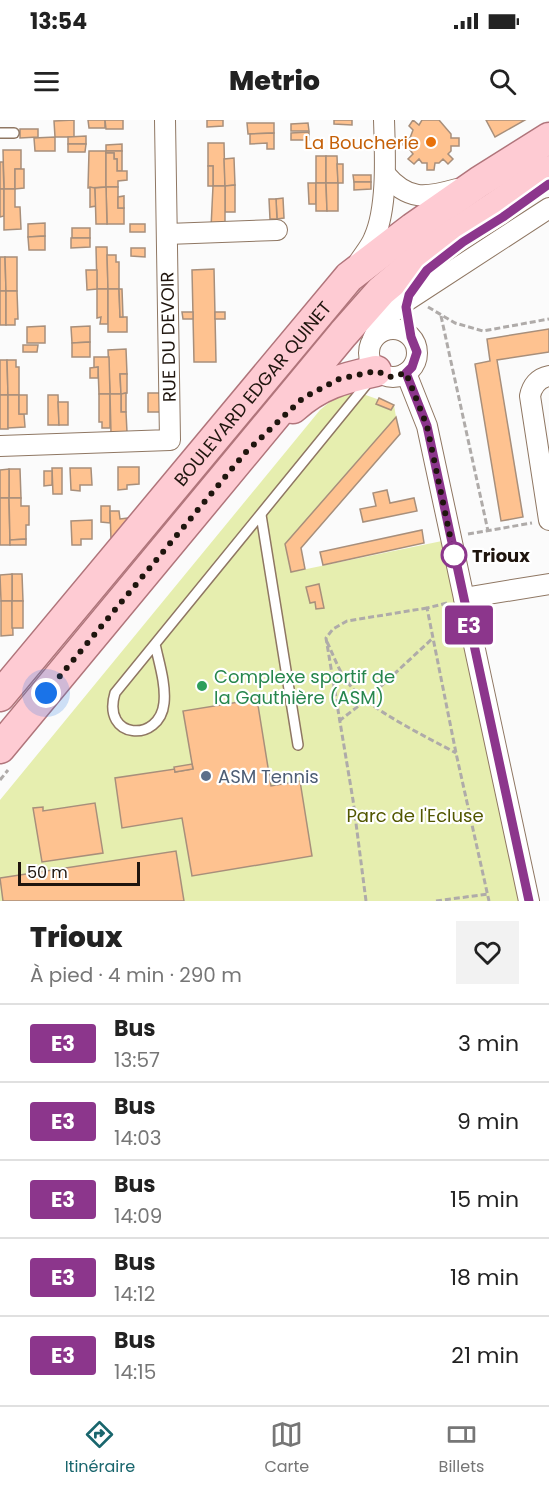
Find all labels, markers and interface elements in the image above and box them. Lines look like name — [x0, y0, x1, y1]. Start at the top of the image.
text: 13:54 — [30, 6, 87, 37]
text: Metrio — [229, 62, 320, 99]
icon: menu — [30, 65, 63, 98]
icon: search — [486, 65, 519, 98]
place label: La Boucherie — [304, 130, 419, 155]
marker: La Boucherie — [424, 135, 438, 149]
street label: RUE DU DEVOIR — [154, 272, 182, 402]
street label: BOULEVARD EDGAR QUINET — [168, 295, 337, 491]
marker: Trioux — [441, 542, 467, 568]
place label: Trioux — [472, 543, 530, 568]
line badge: E3 — [442, 606, 496, 644]
text: E3 — [457, 611, 481, 640]
place label: Complexe sportif de la Gauthière (ASM) — [214, 664, 395, 710]
your location — [31, 678, 61, 708]
marker: Complexe sportif de la Gauthière (ASM) — [195, 679, 209, 693]
place label: ASM Tennis — [218, 764, 319, 789]
marker: ASM Tennis — [199, 769, 213, 783]
park label: Parc de l'Ecluse — [346, 803, 484, 828]
scale bar — [18, 859, 140, 886]
text: 50 m — [27, 861, 68, 884]
text: Trioux — [30, 918, 123, 957]
button: heart — [456, 921, 519, 984]
text: À pied · 4 min · 290 m — [30, 961, 242, 989]
text: Bus — [114, 1013, 156, 1044]
text: 3 min — [458, 1028, 519, 1059]
text: E3 — [51, 1029, 75, 1058]
text: 13:57 — [114, 1046, 160, 1074]
text: Bus — [114, 1091, 156, 1122]
text: 9 min — [457, 1106, 519, 1137]
text: E3 — [51, 1107, 75, 1136]
text: 14:03 — [114, 1124, 162, 1152]
text: Bus — [114, 1169, 156, 1200]
text: 15 min — [450, 1184, 519, 1215]
text: E3 — [51, 1185, 75, 1214]
text: 14:09 — [114, 1202, 162, 1230]
text: Bus — [114, 1247, 156, 1278]
text: 18 min — [450, 1262, 519, 1293]
text: E3 — [51, 1263, 75, 1292]
text: 14:12 — [114, 1280, 155, 1308]
text: Bus — [114, 1325, 156, 1356]
text: 21 min — [451, 1340, 519, 1371]
text: E3 — [51, 1341, 75, 1370]
text: 14:15 — [114, 1358, 156, 1386]
tab: Itinéraire — [65, 1418, 135, 1479]
tab: Carte — [264, 1418, 309, 1479]
tab: Billets — [439, 1418, 484, 1479]

